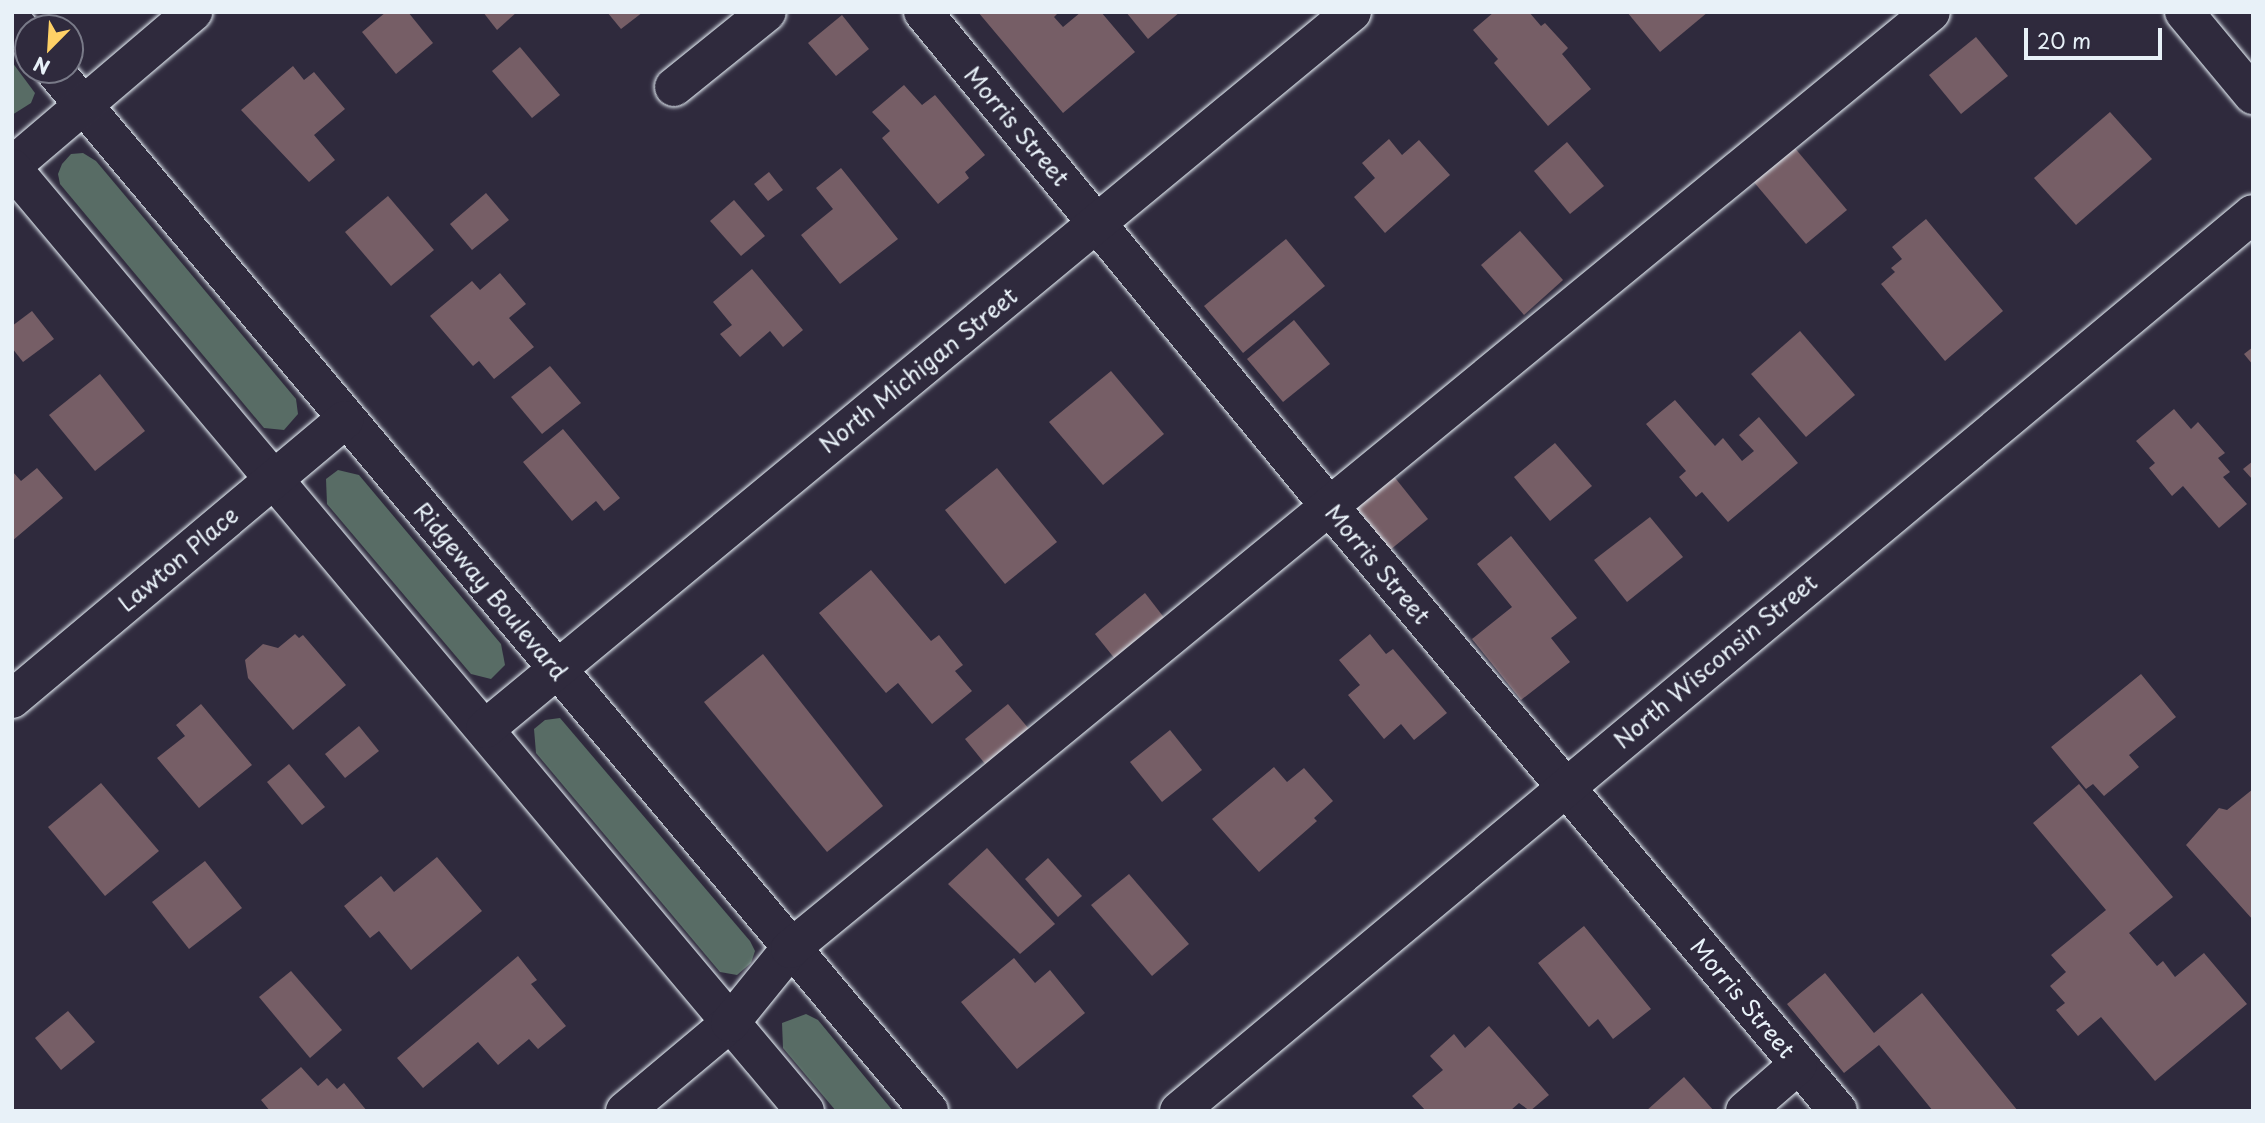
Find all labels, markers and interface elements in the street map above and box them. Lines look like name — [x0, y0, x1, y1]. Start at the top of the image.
north arrow — [14, 14, 84, 84]
scale bar — [2027, 14, 2165, 58]
text: 20 m — [2037, 24, 2091, 56]
text: N — [29, 51, 54, 82]
street label: Morris Street — [959, 61, 1075, 191]
street label: North Michigan Street — [813, 281, 1023, 459]
street label: Ridgeway Boulevard — [409, 497, 573, 685]
street label: Morris Street — [1320, 499, 1436, 629]
street label: Lawton Place — [113, 501, 243, 617]
street label: North Wisconsin Street — [1607, 567, 1823, 755]
street label: Morris Street — [1685, 933, 1801, 1063]

